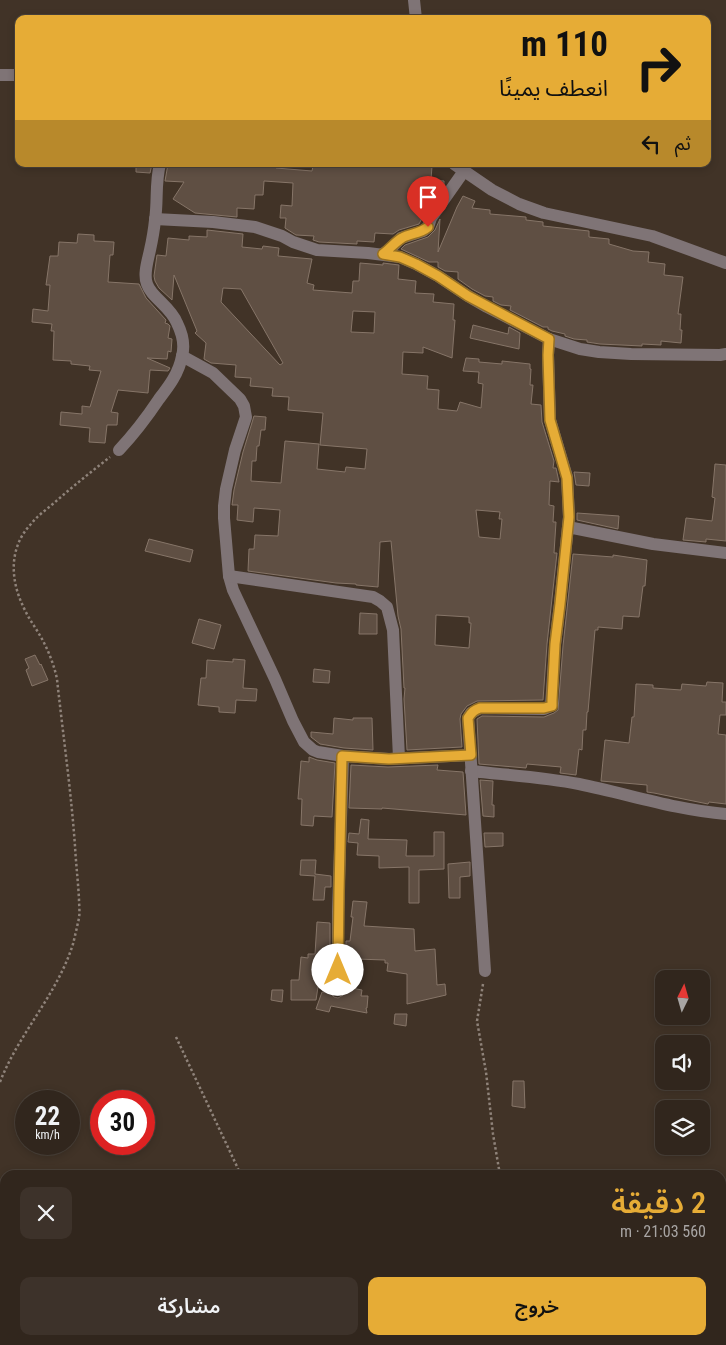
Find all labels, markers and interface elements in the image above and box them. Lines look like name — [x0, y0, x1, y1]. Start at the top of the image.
text: 110 m — [521, 24, 608, 65]
icon: right — [626, 35, 691, 100]
text: انعطف يمينًا — [499, 76, 608, 101]
icon: left — [637, 130, 665, 158]
text: ثم — [675, 132, 691, 155]
pin — [407, 176, 449, 227]
icon: arrive — [414, 183, 442, 211]
position arrow — [311, 943, 363, 995]
north arrow — [655, 970, 710, 1025]
map controls — [655, 970, 710, 1155]
button: sound — [655, 1035, 710, 1090]
speed limit sign: 30 — [90, 1090, 155, 1155]
button: layers — [655, 1100, 710, 1155]
text: 22 — [35, 1102, 60, 1131]
text: km/h — [35, 1128, 60, 1142]
text: 2 دقيقة — [611, 1185, 706, 1220]
button: close — [20, 1187, 72, 1239]
text: 560 m · 21:03 — [620, 1222, 706, 1241]
button: مشاركة — [20, 1277, 358, 1335]
button: خروج — [368, 1277, 706, 1335]

